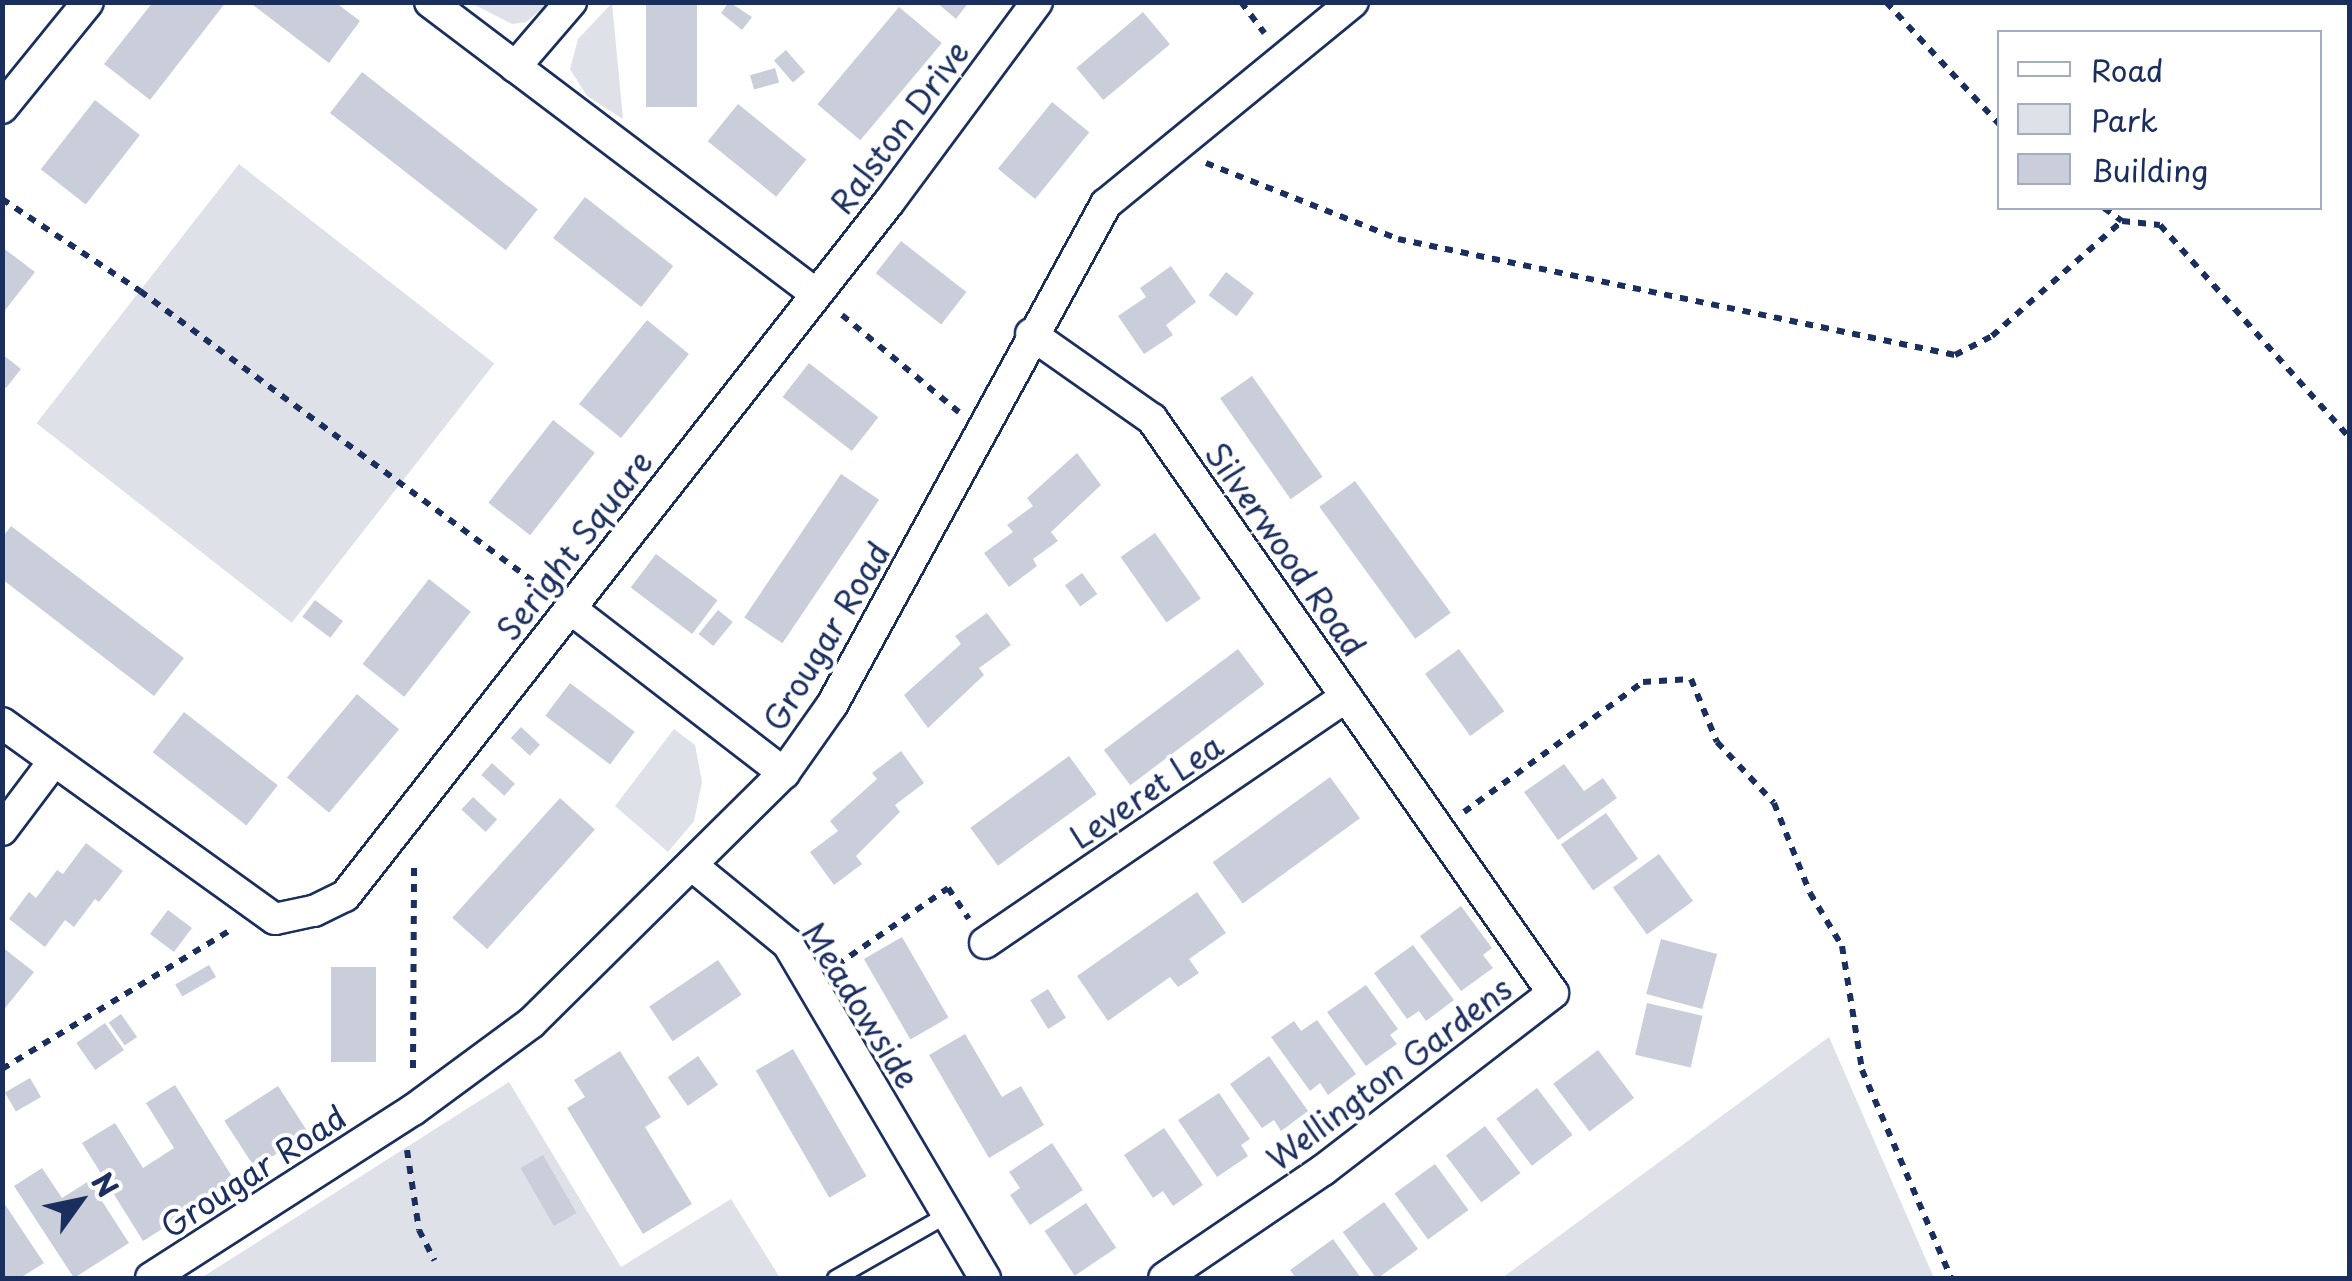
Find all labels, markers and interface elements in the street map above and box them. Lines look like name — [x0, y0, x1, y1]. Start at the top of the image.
legend — [1997, 30, 2322, 210]
street label: Ralston Drive — [822, 33, 976, 221]
text: Road — [2091, 47, 2164, 92]
text: Park — [2091, 97, 2158, 142]
text: Building — [2091, 147, 2208, 192]
street label: Silverwood Road — [1197, 434, 1375, 664]
street label: Seright Square — [488, 443, 660, 647]
street label: Grougar Road — [754, 533, 898, 739]
street label: Leveret Lea — [1061, 725, 1231, 857]
street label: Meadowside — [795, 915, 927, 1095]
street label: Wellington Gardens — [1259, 968, 1519, 1178]
street label: Grougar Road — [152, 1096, 354, 1246]
north arrow — [30, 1151, 130, 1251]
text: N — [82, 1163, 130, 1205]

